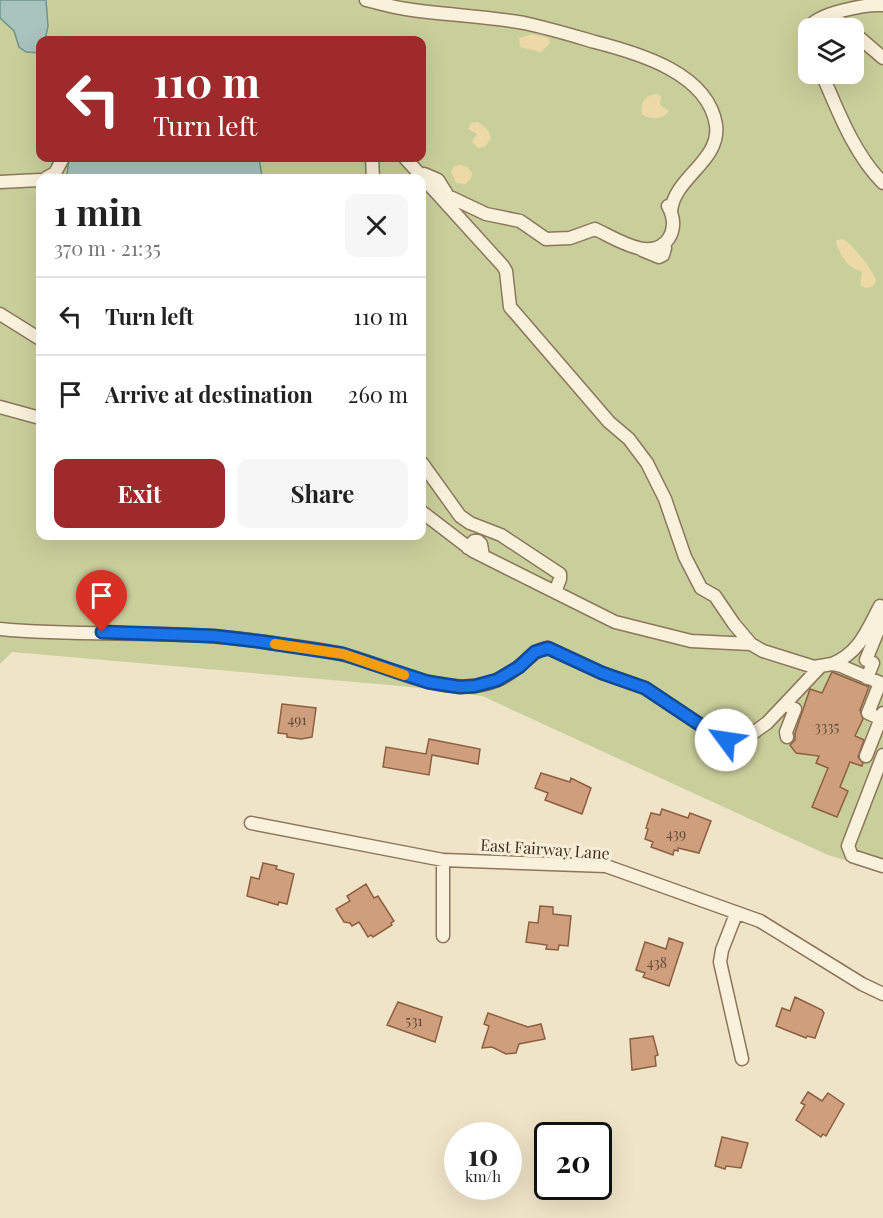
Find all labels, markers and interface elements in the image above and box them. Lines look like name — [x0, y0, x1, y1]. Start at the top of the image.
map controls — [798, 18, 864, 84]
button: layers — [798, 18, 864, 84]
text: 110 m — [153, 53, 260, 109]
icon: left — [54, 60, 132, 138]
text: Turn left — [153, 107, 257, 143]
text: 1 min — [54, 187, 142, 235]
button: close — [345, 194, 408, 257]
text: 370 m · 21:35 — [54, 234, 161, 261]
icon: left — [54, 300, 87, 333]
text: Turn left — [105, 301, 194, 331]
text: 110 m — [354, 301, 408, 331]
icon: arrive — [54, 378, 87, 411]
text: Arrive at destination — [105, 379, 313, 409]
text: 260 m — [348, 379, 408, 409]
button: Exit — [54, 459, 225, 528]
button: Share — [237, 459, 408, 528]
pin — [76, 570, 127, 632]
icon: arrive — [85, 579, 118, 612]
position arrow — [694, 708, 758, 772]
house number: 491 — [287, 710, 307, 729]
house number: 3335 — [815, 717, 840, 736]
house number: 439 — [666, 824, 686, 843]
street label: East Fairway Lane — [480, 834, 610, 863]
house number: 438 — [647, 953, 667, 972]
house number: 531 — [405, 1011, 423, 1030]
speed limit sign: 20 — [534, 1122, 612, 1200]
text: 10 — [468, 1134, 498, 1174]
text: km/h — [465, 1166, 501, 1186]

